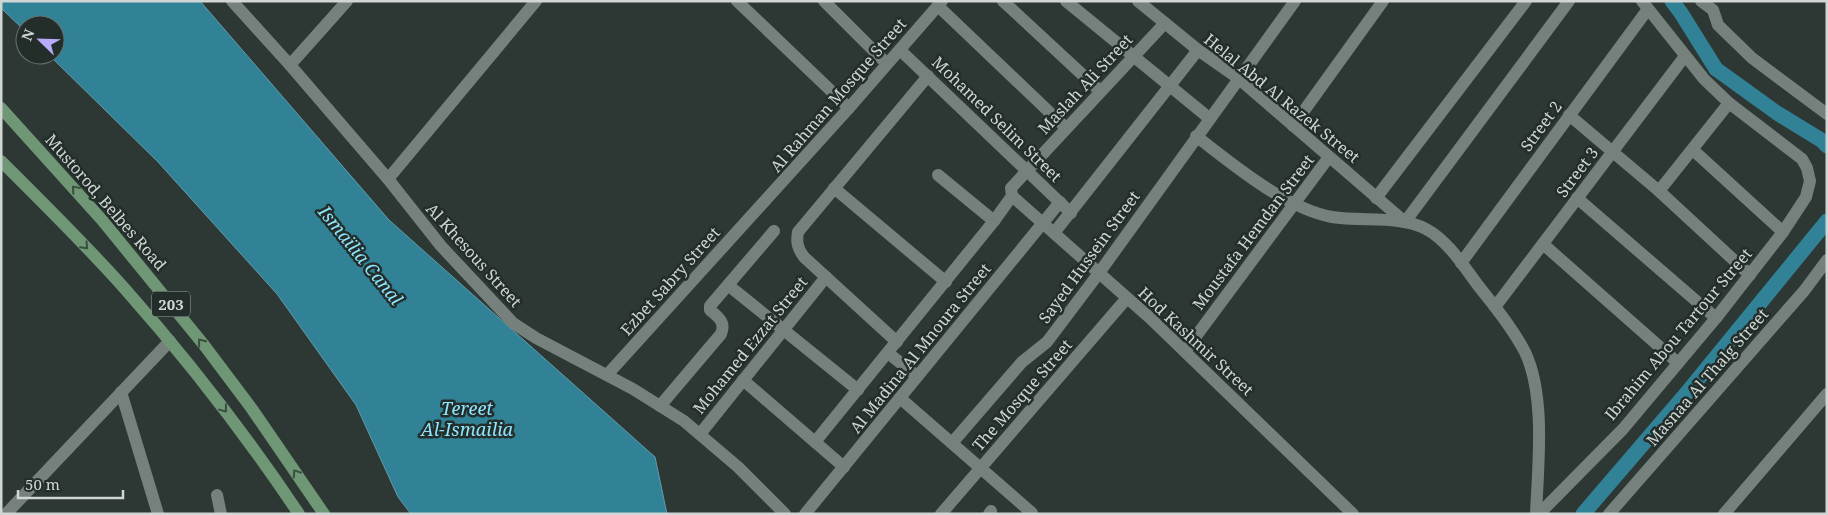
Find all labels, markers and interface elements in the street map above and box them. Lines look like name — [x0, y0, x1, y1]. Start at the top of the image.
street label: Al Rahman Mosque Street — [765, 13, 911, 177]
north arrow — [15, 15, 65, 65]
text: N — [17, 26, 38, 44]
street label: Helal Abd Al Razek Street — [1200, 28, 1365, 168]
street label: Maslah Ali Street — [1033, 29, 1138, 139]
street label: Mohamed Selim Street — [927, 51, 1067, 187]
street label: Street 2 — [1515, 96, 1567, 156]
street label: Mustorod, Belbes Road — [41, 129, 172, 275]
street label: Street 3 — [1551, 142, 1603, 202]
street label: Moustafa Hemdan Street — [1187, 149, 1319, 314]
one-way arrow — [72, 186, 81, 195]
street label: Sayed Hussein Street — [1033, 186, 1145, 328]
street label: Al Khesous Street — [421, 198, 527, 312]
water label: Ismaïlia Canal — [313, 199, 409, 310]
street label: Ezbet Sabry Street — [615, 222, 725, 340]
one-way arrow — [79, 240, 88, 249]
street label: Ibrahim Abou Tartour Street — [1599, 243, 1757, 425]
street label: Al Madina Al Mnoura Street — [844, 258, 996, 438]
street label: Mohamed Ezzat Street — [688, 271, 813, 418]
street label: Hod Kashmir Street — [1134, 282, 1259, 400]
road number: 203 — [152, 292, 190, 316]
street label: Masnaa Al Thalg Street — [1641, 303, 1773, 450]
street label: The Mosque Street — [967, 334, 1077, 456]
one-way arrow — [198, 338, 207, 348]
water label: Tereet Al-Ismailia — [419, 396, 514, 441]
one-way arrow — [218, 403, 227, 413]
scale bar — [18, 468, 122, 500]
one-way arrow — [293, 470, 302, 479]
text: 50 m — [25, 474, 60, 494]

